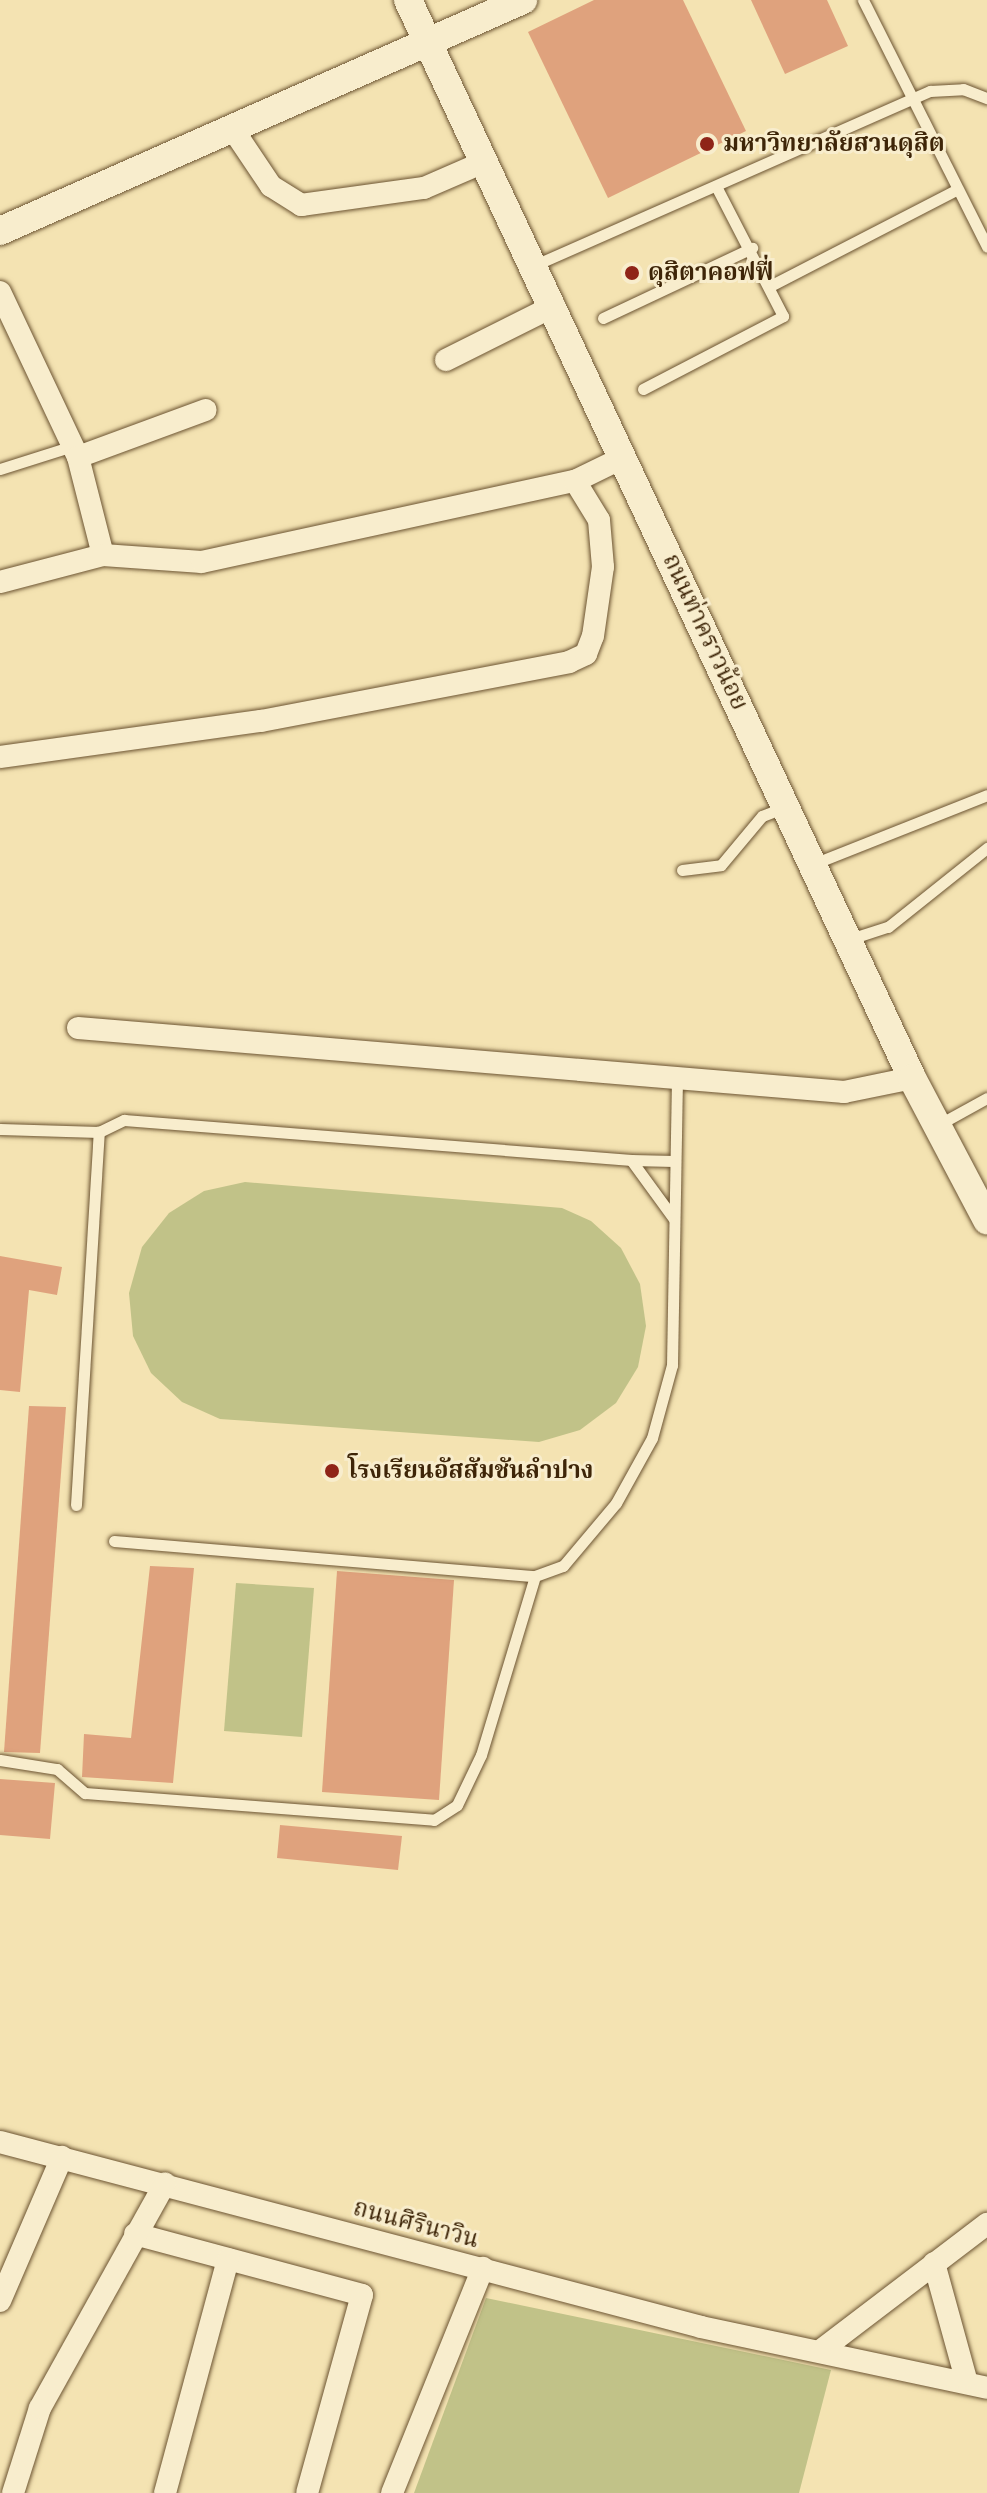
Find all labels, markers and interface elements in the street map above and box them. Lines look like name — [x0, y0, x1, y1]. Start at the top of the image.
place label: มหาวิทยาลัยสวนดุสิต — [723, 130, 945, 158]
marker: มหาวิทยาลัยสวนดุสิต — [698, 135, 716, 153]
place label: ดุสิตาคอฟฟี่ — [648, 259, 773, 287]
marker: ดุสิตาคอฟฟี่ — [623, 264, 641, 282]
street label: ถนนท่าคราวน้อย — [656, 549, 754, 715]
place label: โรงเรียนอัสสัมชันลำปาง — [348, 1457, 593, 1485]
marker: โรงเรียนอัสสัมชันลำปาง — [323, 1462, 341, 1480]
street label: ถนนศิรินาวิน — [350, 2193, 482, 2255]

